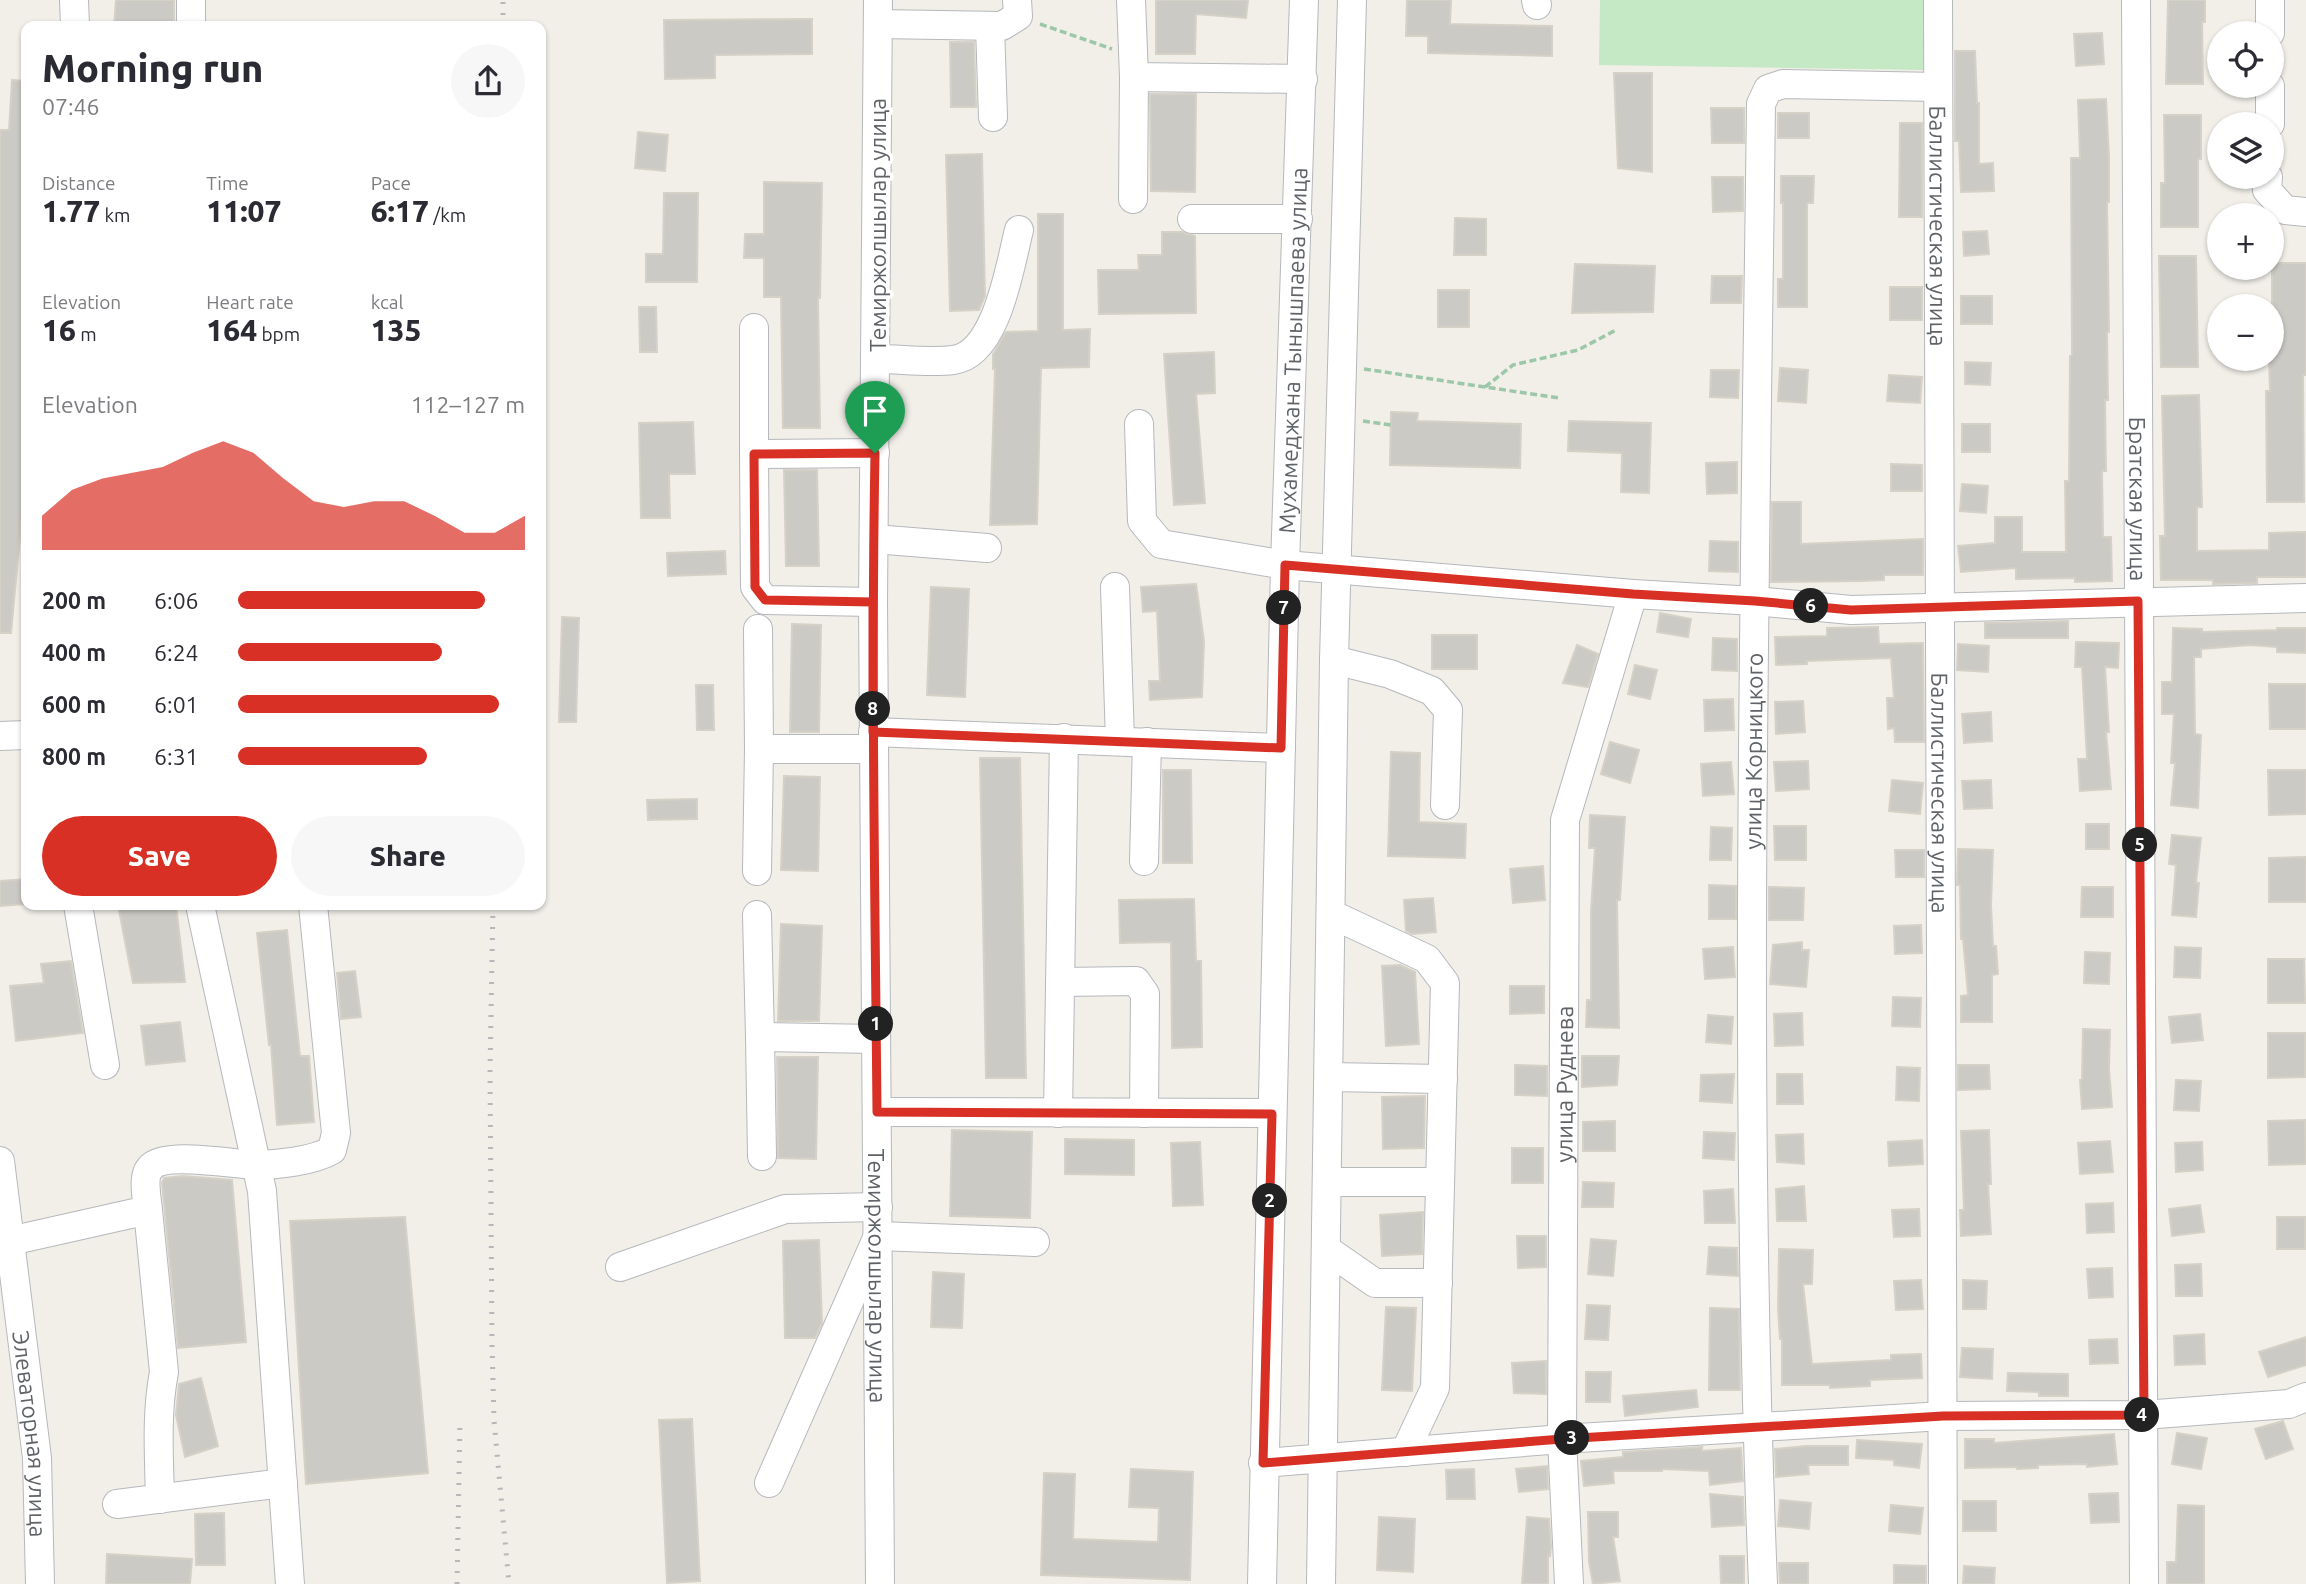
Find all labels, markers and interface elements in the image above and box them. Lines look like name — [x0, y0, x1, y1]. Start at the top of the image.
map controls — [2207, 21, 2284, 371]
button: locate — [2207, 21, 2284, 98]
button: share — [451, 44, 525, 118]
text: Morning run — [42, 47, 263, 89]
text: 07:46 — [42, 94, 100, 119]
street label: Темиржолшылар улица — [865, 98, 890, 352]
street label: Баллистическая улица — [1926, 105, 1952, 347]
button: layers — [2207, 112, 2284, 189]
street label: Мухамеджана Тынышпаева улица — [1274, 167, 1311, 534]
text: Distance — [42, 172, 116, 194]
text: Time — [206, 172, 249, 194]
text: Pace — [371, 172, 411, 194]
text: 1.77 — [42, 194, 100, 228]
text: 11:07 — [206, 194, 281, 228]
text: 6:17 — [371, 194, 429, 228]
button: + — [2207, 203, 2284, 280]
text: km — [100, 204, 130, 226]
text: /km — [429, 204, 466, 226]
text: Elevation — [42, 291, 121, 313]
text: Heart rate — [206, 291, 294, 313]
text: kcal — [371, 291, 403, 313]
button: − — [2207, 294, 2284, 371]
text: 16 — [42, 313, 76, 347]
text: 164 — [206, 313, 257, 347]
text: 135 — [371, 313, 421, 347]
text: m — [76, 323, 97, 345]
text: bpm — [257, 323, 300, 345]
pin — [845, 381, 905, 453]
text: Elevation — [42, 392, 138, 417]
text: 112–127 m — [411, 392, 525, 417]
icon: arrive — [856, 392, 894, 430]
street label: Братская улица — [2126, 417, 2151, 581]
text: 200 m — [42, 588, 106, 613]
text: 6:06 — [154, 588, 199, 613]
pin: 6 — [1794, 588, 1828, 624]
pin: 7 — [1266, 590, 1302, 626]
text: 6 — [1805, 594, 1816, 616]
text: 7 — [1278, 596, 1289, 618]
text: 400 m — [42, 640, 106, 665]
text: 6:24 — [154, 640, 199, 665]
street label: улица Корницкого — [1740, 653, 1766, 850]
street label: Баллистическая улица — [1928, 672, 1953, 914]
text: 600 m — [42, 692, 106, 717]
text: 6:01 — [154, 692, 199, 717]
pin: 8 — [856, 692, 890, 726]
text: 8 — [867, 697, 878, 719]
text: 800 m — [42, 744, 106, 769]
text: 6:31 — [154, 744, 199, 769]
button: Save — [42, 816, 277, 896]
button: Share — [291, 816, 525, 896]
pin: 5 — [2122, 828, 2158, 862]
text: 5 — [2134, 833, 2145, 855]
pin: 1 — [858, 1006, 894, 1042]
street label: улица Руднева — [1551, 1006, 1577, 1163]
text: 1 — [870, 1012, 881, 1034]
street label: Темиржолшылар улица — [864, 1149, 891, 1403]
pin: 2 — [1252, 1184, 1288, 1218]
text: 2 — [1264, 1189, 1275, 1211]
street label: Элеваторная улица — [9, 1329, 51, 1538]
pin: 4 — [2124, 1398, 2160, 1432]
text: 4 — [2136, 1403, 2147, 1425]
pin: 3 — [1554, 1420, 1590, 1456]
text: 3 — [1566, 1426, 1577, 1448]

